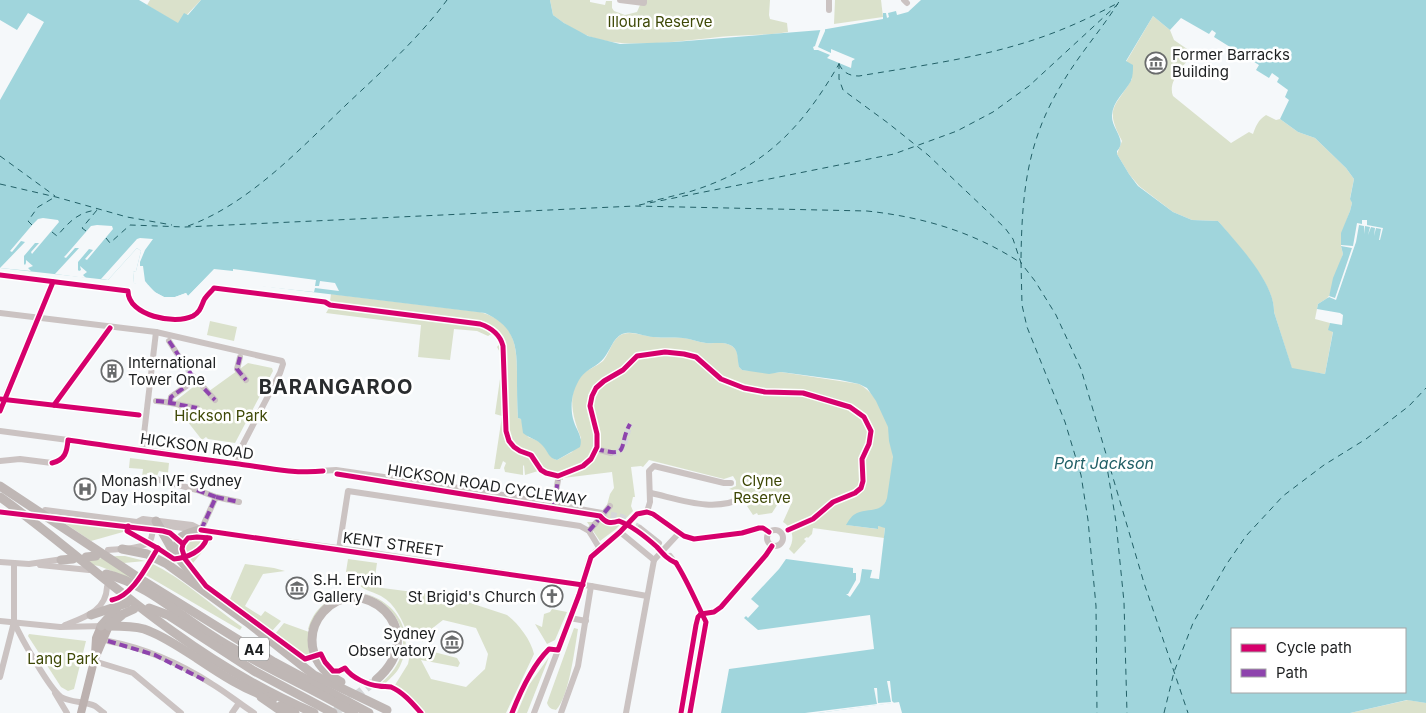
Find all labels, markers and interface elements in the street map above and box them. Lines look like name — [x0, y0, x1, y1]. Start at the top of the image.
park label: Illoura Reserve — [607, 12, 713, 31]
place label: Former Barracks Building — [1172, 45, 1290, 81]
museum icon: Former Barracks Building — [1144, 51, 1168, 75]
place label: International Tower One — [128, 353, 216, 389]
building icon: International Tower One — [100, 359, 124, 383]
district label: BARANGAROO — [259, 375, 413, 399]
park label: Hickson Park — [174, 406, 269, 425]
street label: HICKSON ROAD — [139, 429, 255, 463]
water label: Port Jackson — [1054, 453, 1154, 473]
street label: HICKSON ROAD CYCLEWAY — [386, 460, 588, 510]
place label: Monash IVF Sydney Day Hospital — [101, 471, 243, 507]
park label: Clyne Reserve — [733, 471, 791, 507]
hospital icon: Monash IVF Sydney Day Hospital — [73, 477, 97, 501]
street label: KENT STREET — [342, 528, 444, 560]
place label: S.H. Ervin Gallery — [313, 570, 382, 606]
museum icon: S.H. Ervin Gallery — [285, 576, 309, 600]
church icon: St Brigid's Church — [540, 584, 564, 608]
place label: St Brigid's Church — [408, 587, 536, 606]
place label: Sydney Observatory — [348, 624, 437, 660]
legend — [1231, 628, 1406, 693]
museum icon: Sydney Observatory — [440, 630, 464, 654]
road number: A4 — [239, 638, 269, 661]
text: Cycle path — [1276, 638, 1352, 657]
park label: Lang Park — [27, 649, 99, 668]
text: Path — [1276, 663, 1308, 682]

